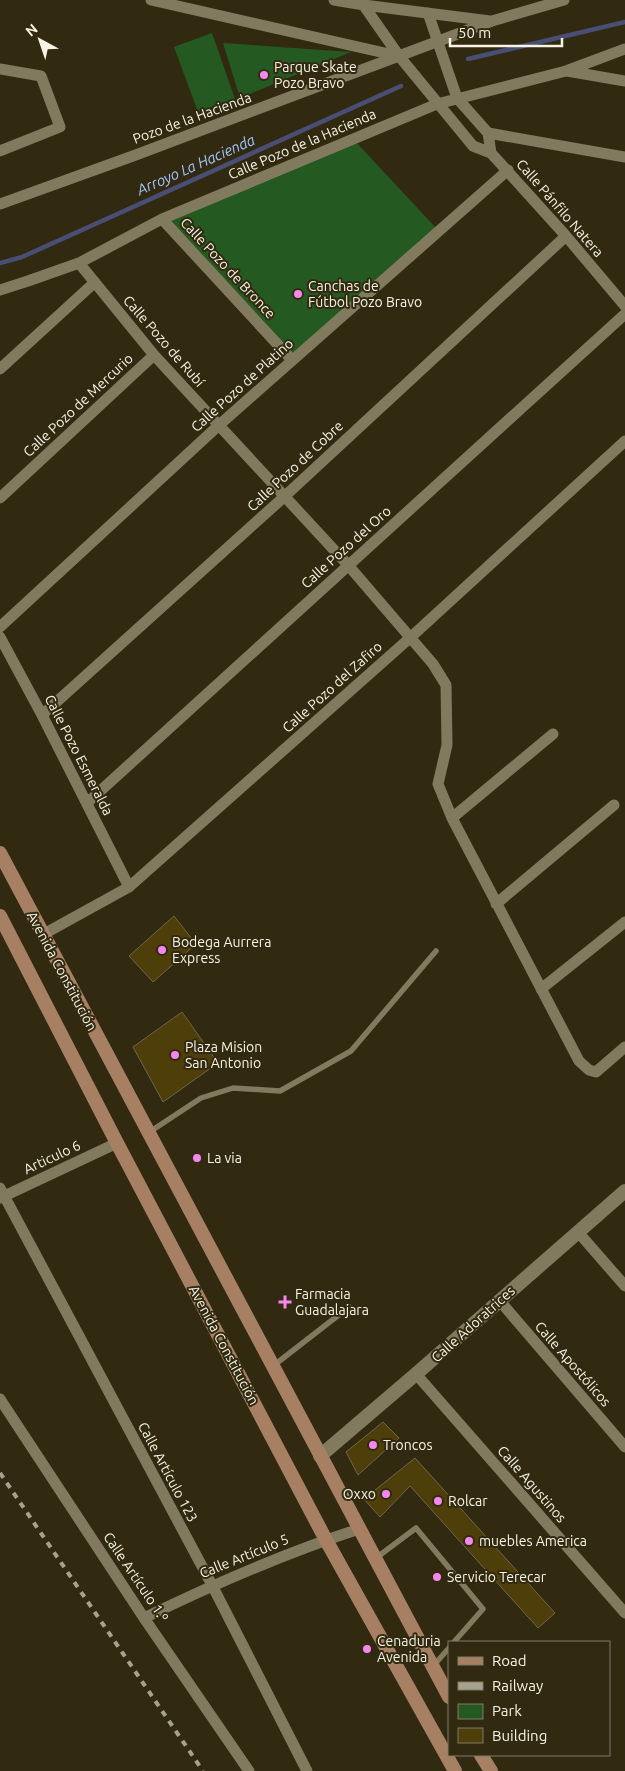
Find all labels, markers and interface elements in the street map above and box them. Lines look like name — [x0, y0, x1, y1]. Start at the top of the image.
north arrow — [15, 15, 65, 65]
scale bar — [450, 15, 562, 47]
text: N — [22, 21, 41, 40]
text: 50 m — [458, 24, 491, 41]
place label: Parque Skate Pozo Bravo — [274, 59, 357, 91]
marker: Parque Skate Pozo Bravo — [258, 69, 270, 81]
street label: Pozo de la Hacienda — [130, 89, 254, 147]
street label: Calle Pozo de la Hacienda — [226, 106, 378, 182]
water label: Arroyo La Hacienda — [133, 131, 257, 199]
street label: Calle Pánfilo Natera — [513, 156, 607, 260]
street label: Calle Pozo de Bronce — [177, 214, 279, 322]
place label: Canchas de Fútbol Pozo Bravo — [308, 278, 422, 310]
marker: Canchas de Fútbol Pozo Bravo — [292, 288, 304, 300]
street label: Calle Pozo de Rubí — [120, 292, 208, 390]
street label: Calle Pozo de Platino — [188, 335, 296, 435]
street label: Calle Pozo de Mercurio — [20, 350, 136, 460]
street label: Calle Pozo de Cobre — [244, 417, 346, 515]
street label: Calle Pozo del Oro — [298, 503, 394, 591]
street label: Calle Pozo del Zafiro — [279, 638, 385, 736]
street label: Calle Pozo Esmeralda — [42, 692, 116, 818]
street label: Avenida Constitución — [24, 909, 100, 1033]
place label: Bodega Aurrera Express — [172, 934, 271, 966]
marker: Bodega Aurrera Express — [156, 944, 168, 956]
place label: Plaza Mision San Antonio — [185, 1039, 262, 1071]
marker: Plaza Mision San Antonio — [169, 1049, 181, 1061]
street label: Articulo 6 — [21, 1137, 83, 1177]
place label: La via — [207, 1150, 242, 1166]
marker: La via — [191, 1152, 203, 1164]
street label: Calle Adoratrices — [428, 1282, 518, 1366]
street label: Avenida Constitución — [186, 1283, 262, 1407]
place label: Farmacia Guadalajara — [295, 1286, 369, 1318]
marker: Farmacia Guadalajara — [279, 1296, 291, 1308]
street label: Calle Apostólicos — [532, 1318, 614, 1410]
street label: Calle Artículo 123 — [135, 1419, 201, 1525]
place label: Troncos — [383, 1437, 433, 1453]
marker: Troncos — [367, 1439, 379, 1451]
street label: Calle Agustinos — [494, 1442, 570, 1526]
place label: Oxxo — [343, 1486, 376, 1502]
marker: Oxxo — [380, 1488, 392, 1500]
place label: Rolcar — [448, 1493, 488, 1509]
marker: Rolcar — [432, 1495, 444, 1507]
street label: Calle Artículo 1.º — [100, 1529, 172, 1625]
street label: Calle Artículo 5 — [197, 1531, 291, 1581]
place label: muebles America — [479, 1533, 587, 1549]
marker: muebles America — [463, 1535, 475, 1547]
place label: Servicio Terecar — [447, 1569, 547, 1585]
marker: Servicio Terecar — [431, 1571, 443, 1583]
place label: Cenaduria Avenida — [377, 1633, 441, 1665]
legend — [448, 1641, 610, 1756]
marker: Cenaduria Avenida — [361, 1643, 373, 1655]
text: Road — [492, 1652, 527, 1669]
text: Railway — [492, 1677, 543, 1694]
text: Park — [492, 1702, 522, 1719]
text: Building — [492, 1727, 547, 1744]

